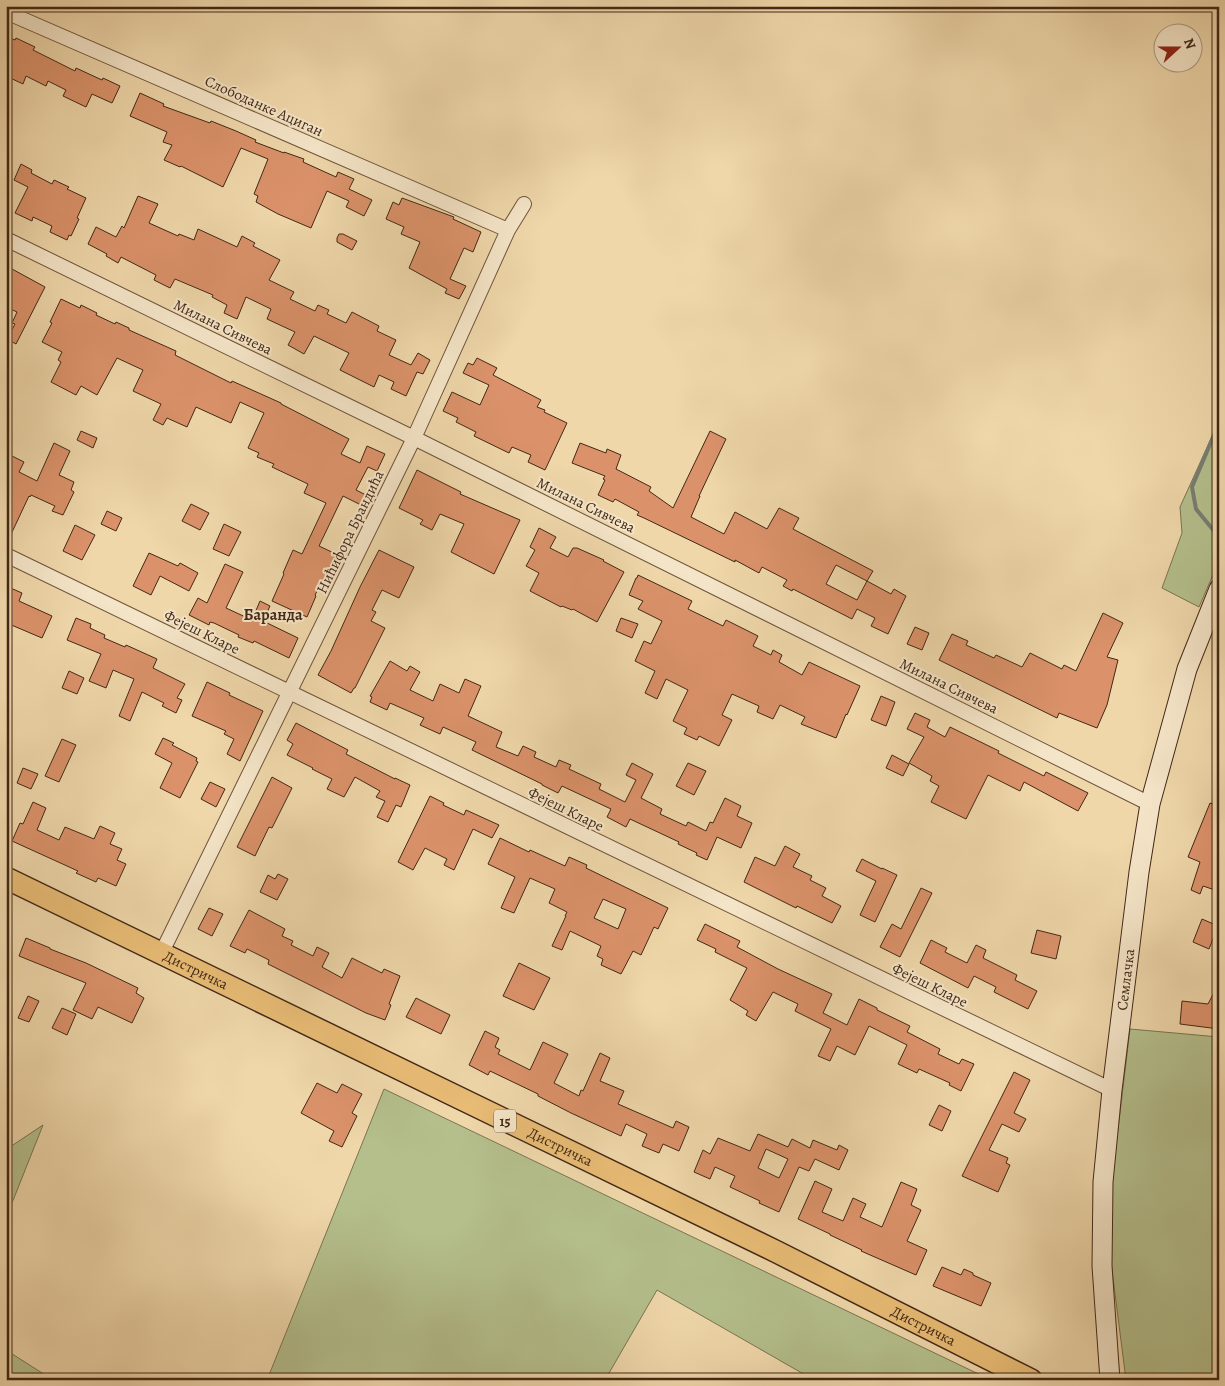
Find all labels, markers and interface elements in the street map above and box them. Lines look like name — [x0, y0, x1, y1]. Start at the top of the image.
north arrow — [1152, 22, 1202, 72]
text: N — [1179, 35, 1200, 52]
street label: Слободанке Ациган — [202, 71, 327, 141]
street label: Милана Сивчева — [170, 294, 276, 360]
street label: Нићифора Брандића — [311, 467, 389, 597]
street label: Милана Сивчева — [533, 472, 639, 538]
district label: Баранда — [243, 604, 303, 626]
street label: Фејеш Кларе — [161, 605, 243, 659]
street label: Милана Сивчева — [896, 653, 1002, 719]
street label: Фејеш Кларе — [525, 782, 607, 836]
street label: Дистричка — [160, 946, 232, 994]
street label: Семлачка — [1112, 947, 1139, 1012]
street label: Фејеш Кларе — [889, 958, 971, 1012]
road number: 15 — [494, 1110, 516, 1132]
street label: Дистричка — [524, 1123, 596, 1171]
street label: Дистричка — [888, 1301, 959, 1351]

